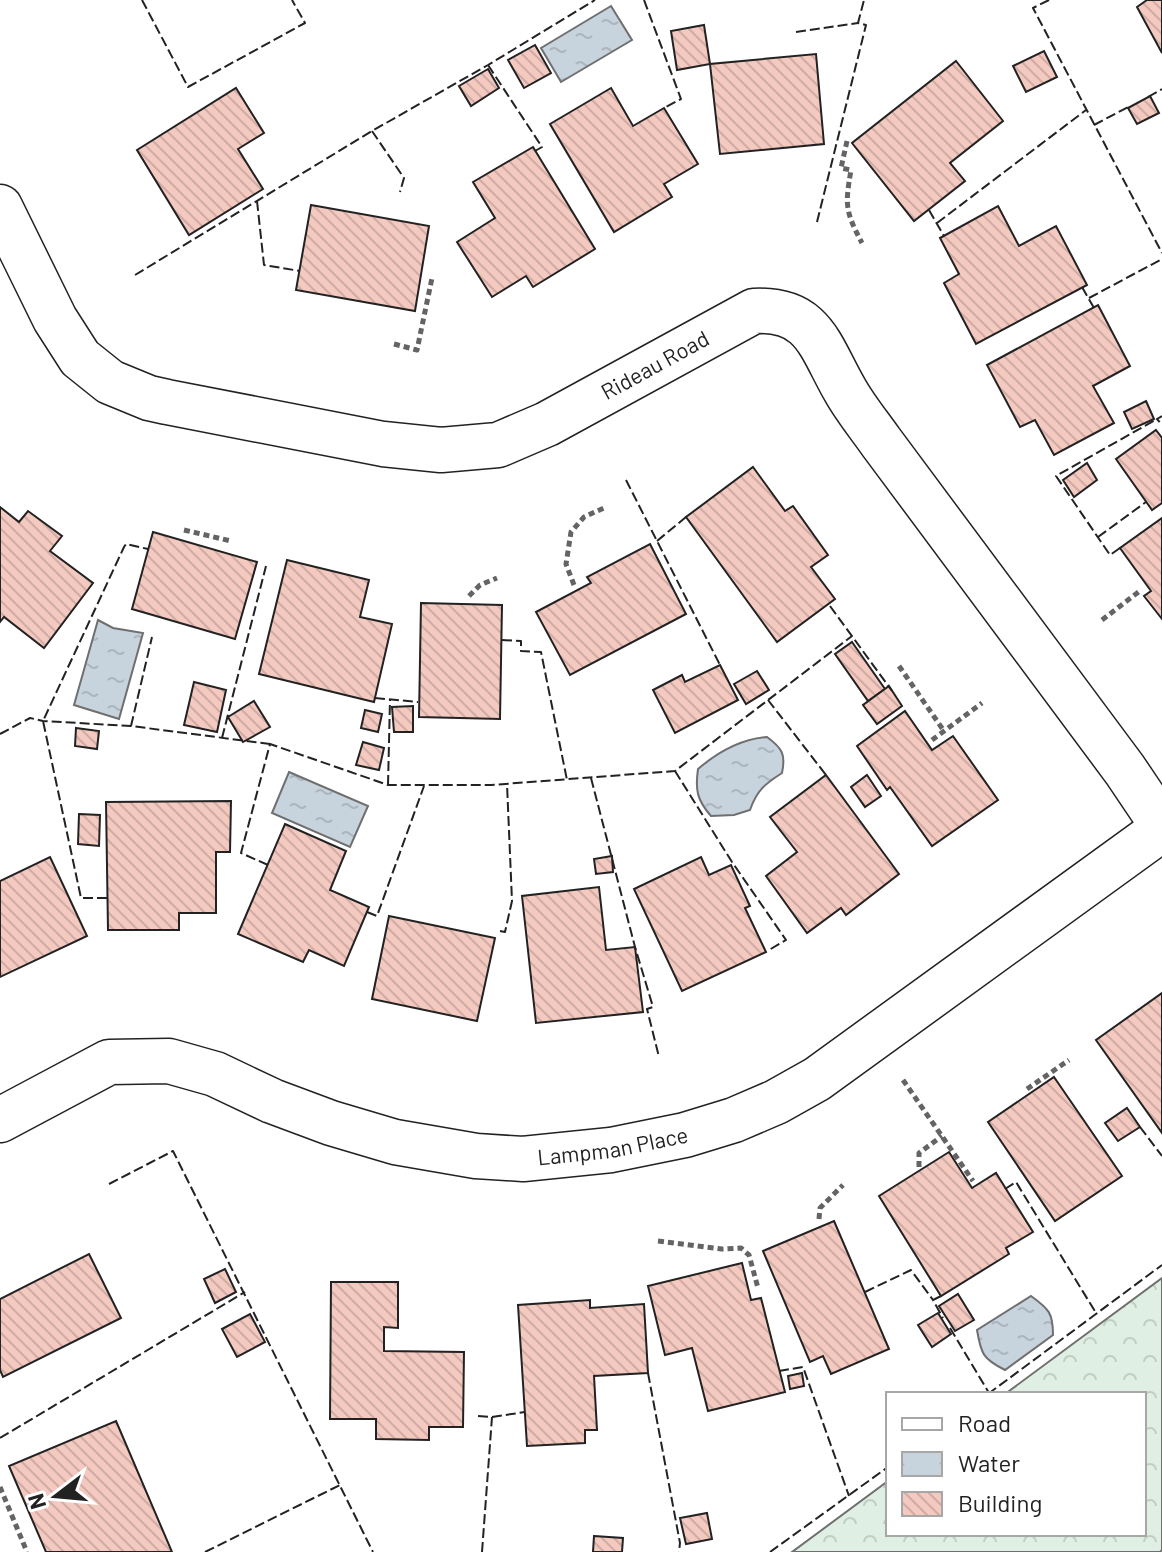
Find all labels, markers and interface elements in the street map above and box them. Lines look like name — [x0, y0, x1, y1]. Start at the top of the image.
street label: Rideau Road — [596, 324, 713, 404]
street label: Lampman Place — [536, 1121, 690, 1169]
legend — [886, 1392, 1146, 1536]
text: Road — [958, 1408, 1011, 1437]
text: Water — [958, 1448, 1020, 1477]
north arrow — [16, 1456, 96, 1536]
text: Building — [958, 1488, 1042, 1517]
text: N — [21, 1491, 50, 1512]

